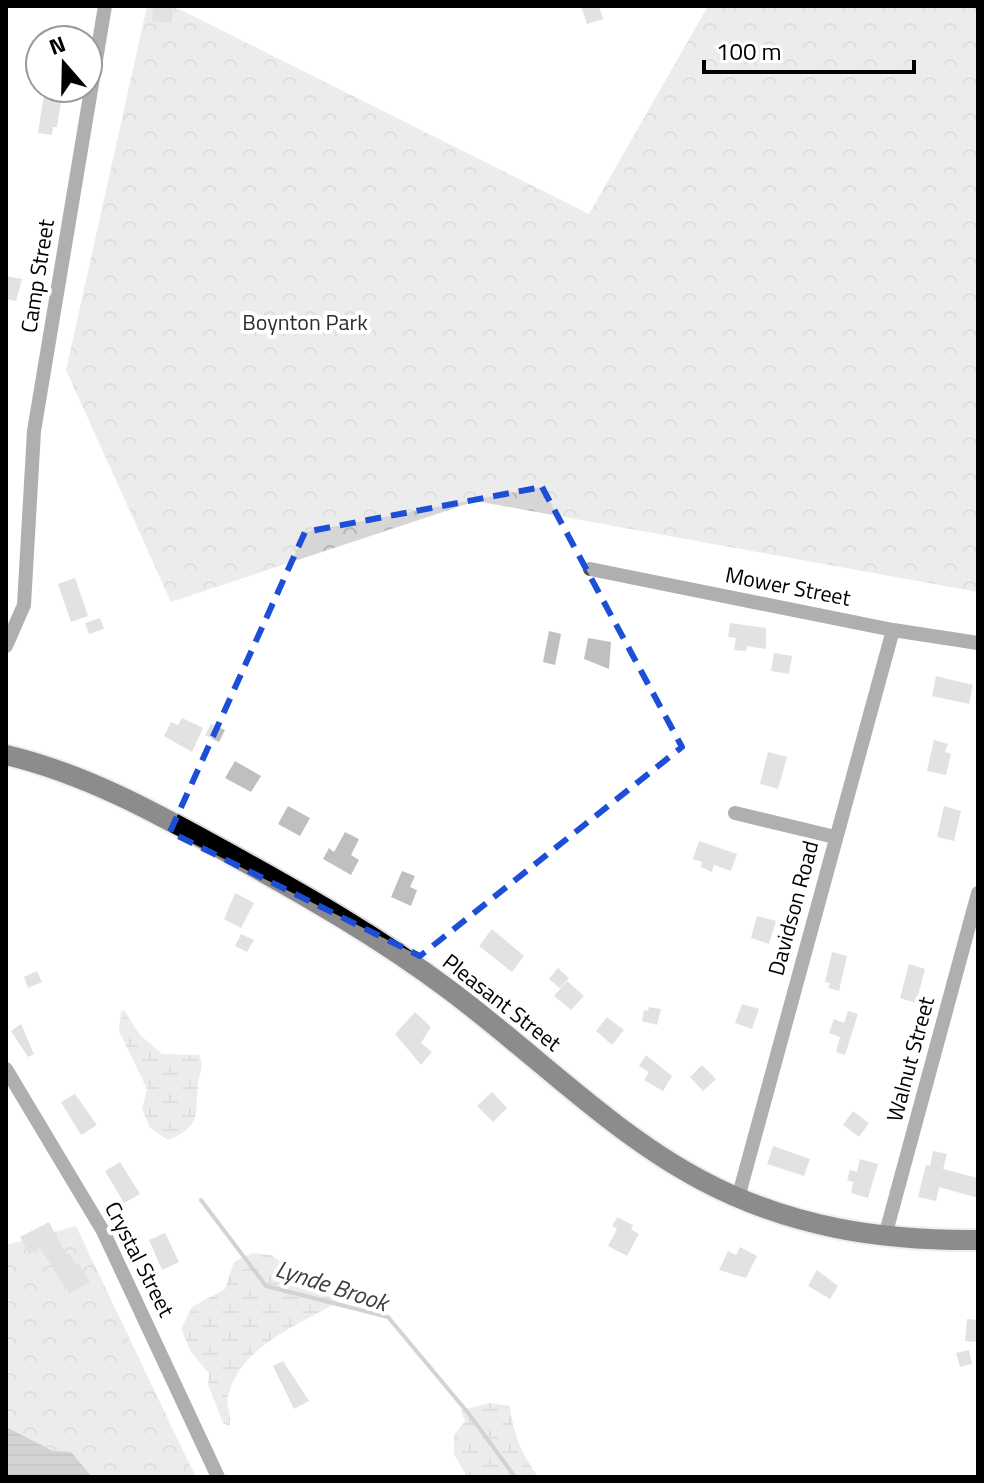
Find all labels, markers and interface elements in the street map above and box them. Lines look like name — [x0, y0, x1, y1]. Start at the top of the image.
north arrow — [24, 24, 104, 104]
scale bar — [704, 24, 914, 74]
text: N — [44, 27, 70, 64]
text: 100 m — [716, 33, 782, 69]
street label: Camp Street — [11, 217, 63, 335]
park label: Boynton Park — [242, 305, 368, 339]
street label: Mower Street — [723, 557, 854, 615]
street label: Davidson Road — [759, 837, 827, 979]
street label: Pleasant Street — [435, 945, 569, 1059]
street label: Walnut Street — [877, 992, 943, 1125]
street label: Crystal Street — [96, 1195, 184, 1323]
water label: Lynde Brook — [271, 1250, 396, 1321]

